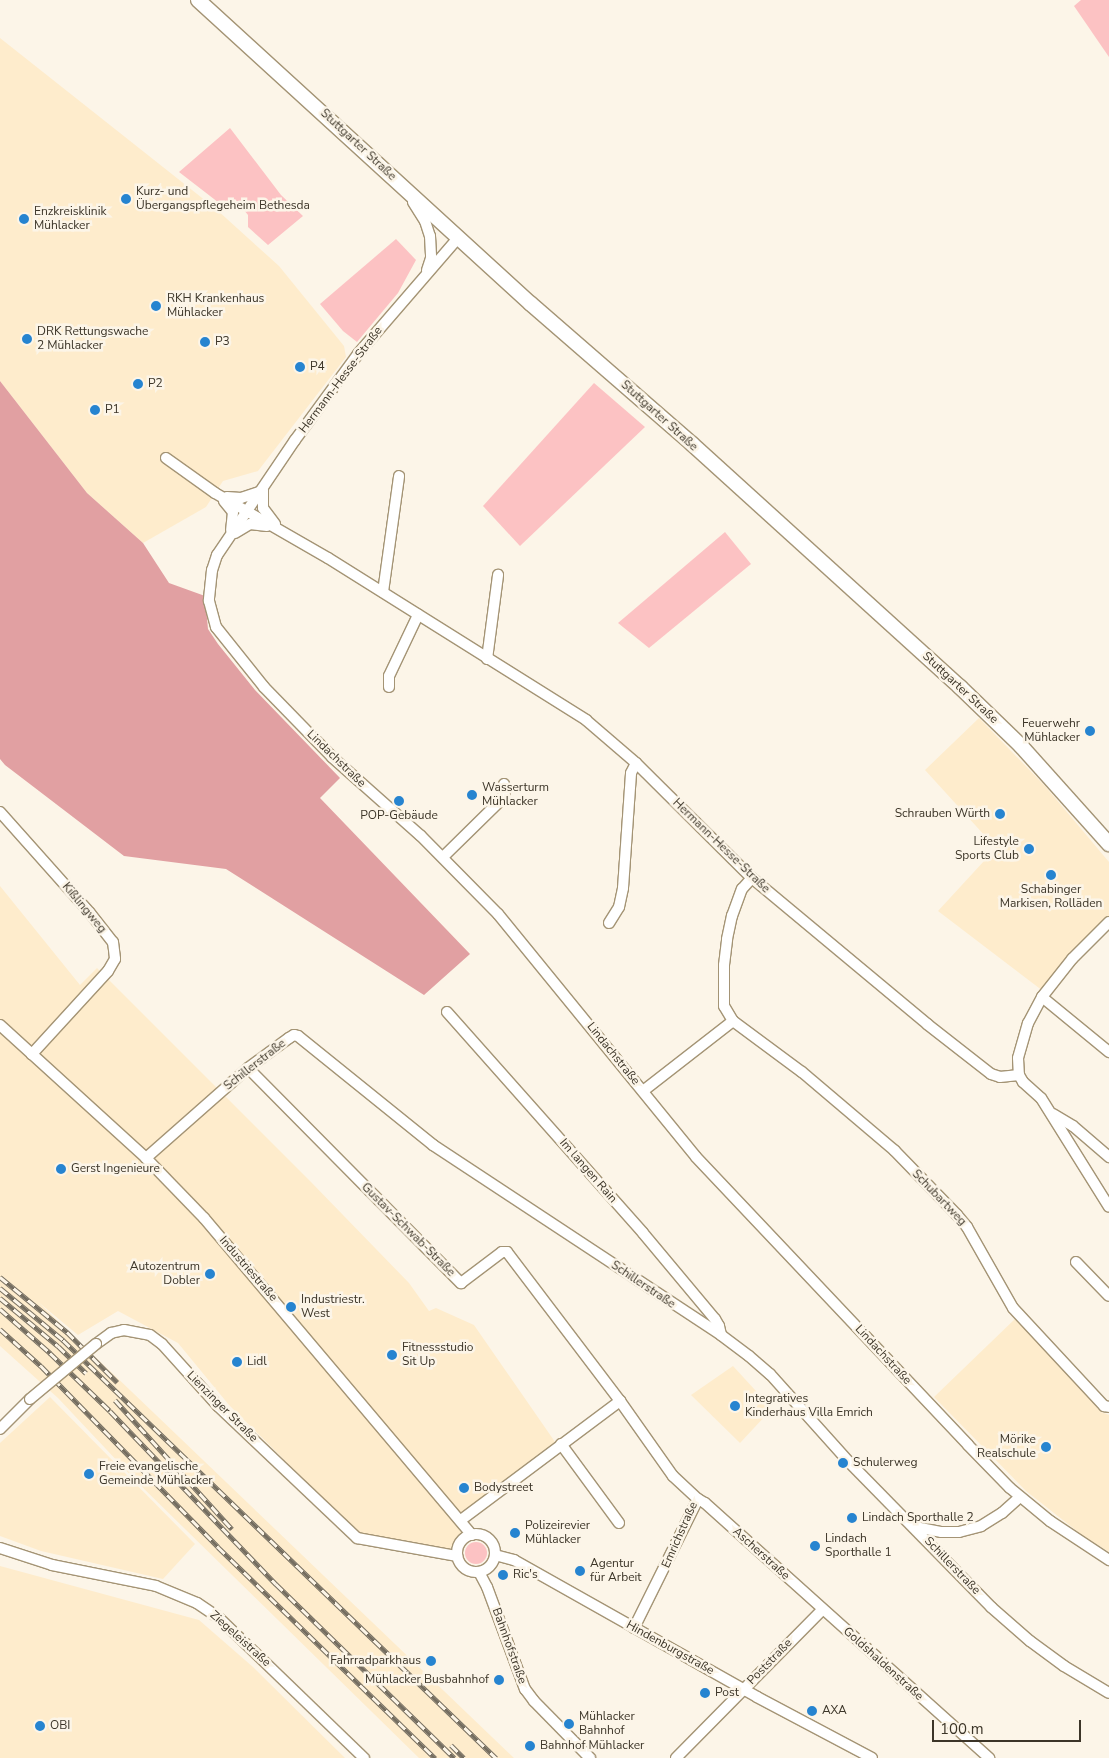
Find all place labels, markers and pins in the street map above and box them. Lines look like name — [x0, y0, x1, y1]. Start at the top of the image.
place label: Kurz- und Übergangspflegeheim Bethesda — [136, 185, 310, 213]
marker: Kurz- und Übergangspflegeheim Bethesda — [120, 193, 132, 205]
place label: Enzkreisklinik Mühlacker — [34, 205, 106, 233]
marker: Enzkreisklinik Mühlacker — [18, 213, 30, 225]
place label: RKH Krankenhaus Mühlacker — [167, 292, 264, 320]
marker: RKH Krankenhaus Mühlacker — [149, 299, 163, 313]
place label: DRK Rettungswache 2 Mühlacker — [37, 325, 148, 353]
marker: DRK Rettungswache 2 Mühlacker — [21, 333, 33, 345]
place label: P3 — [215, 335, 230, 349]
marker: P3 — [199, 336, 211, 348]
place label: P4 — [310, 360, 325, 374]
marker: P4 — [294, 361, 306, 373]
place label: P2 — [148, 377, 163, 391]
marker: P2 — [132, 378, 144, 390]
place label: P1 — [105, 403, 120, 417]
marker: P1 — [89, 404, 101, 416]
place label: Feuerwehr Mühlacker — [1022, 717, 1080, 745]
marker: Feuerwehr Mühlacker — [1084, 725, 1096, 737]
place label: Wasserturm Mühlacker — [482, 781, 549, 809]
marker: Wasserturm Mühlacker — [466, 789, 478, 801]
marker: POP-Gebäude — [393, 795, 405, 807]
place label: Schrauben Würth — [895, 807, 990, 821]
marker: Schrauben Würth — [994, 808, 1006, 820]
place label: POP-Gebäude — [360, 809, 438, 823]
place label: Lifestyle Sports Club — [955, 835, 1019, 863]
marker: Lifestyle Sports Club — [1023, 843, 1035, 855]
marker: Schabinger Markisen, Rolläden — [1045, 869, 1057, 881]
place label: Schabinger Markisen, Rolläden — [1000, 883, 1102, 911]
place label: Gerst Ingenieure — [71, 1162, 160, 1176]
marker: Gerst Ingenieure — [55, 1163, 67, 1175]
place label: Autozentrum Dobler — [130, 1260, 200, 1288]
marker: Autozentrum Dobler — [204, 1268, 216, 1280]
place label: Industriestr. West — [301, 1293, 365, 1321]
marker: Industriestr. West — [285, 1301, 297, 1313]
place label: Fitnessstudio Sit Up — [402, 1341, 473, 1369]
marker: Fitnessstudio Sit Up — [386, 1349, 398, 1361]
place label: Lidl — [247, 1355, 267, 1369]
marker: Lidl — [231, 1356, 243, 1368]
place label: Integratives Kinderhaus Villa Emrich — [745, 1392, 873, 1420]
marker: Integratives Kinderhaus Villa Emrich — [729, 1400, 741, 1412]
place label: Mörike Realschule — [977, 1433, 1036, 1461]
marker: Mörike Realschule — [1040, 1441, 1052, 1453]
place label: Schulerweg — [853, 1456, 917, 1470]
marker: Schulerweg — [837, 1457, 849, 1469]
place label: Freie evangelische Gemeinde Mühlacker — [99, 1460, 213, 1488]
marker: Freie evangelische Gemeinde Mühlacker — [83, 1468, 95, 1480]
place label: Bodystreet — [474, 1481, 533, 1495]
marker: Bodystreet — [458, 1482, 470, 1494]
place label: Lindach Sporthalle 2 — [862, 1511, 974, 1525]
marker: Lindach Sporthalle 2 — [846, 1512, 858, 1524]
place label: Polizeirevier Mühlacker — [525, 1519, 590, 1547]
marker: Polizeirevier Mühlacker — [509, 1527, 521, 1539]
place label: Lindach Sporthalle 1 — [825, 1532, 892, 1560]
marker: Lindach Sporthalle 1 — [809, 1540, 821, 1552]
place label: Agentur für Arbeit — [590, 1557, 642, 1585]
marker: Agentur für Arbeit — [574, 1565, 586, 1577]
place label: Ric's — [513, 1568, 538, 1582]
marker: Ric's — [497, 1569, 509, 1581]
place label: Fahrradparkhaus — [330, 1654, 421, 1668]
marker: Fahrradparkhaus — [425, 1655, 437, 1667]
place label: Mühlacker Busbahnhof — [365, 1673, 489, 1687]
marker: Mühlacker Busbahnhof — [493, 1674, 505, 1686]
place label: Post — [715, 1686, 739, 1700]
marker: Post — [699, 1687, 711, 1699]
place label: AXA — [822, 1704, 847, 1718]
marker: AXA — [806, 1705, 818, 1717]
place label: Mühlacker Bahnhof — [579, 1710, 635, 1738]
marker: Mühlacker Bahnhof — [563, 1718, 575, 1730]
place label: OBI — [50, 1719, 70, 1733]
marker: OBI — [34, 1720, 46, 1732]
place label: Bahnhof Mühlacker — [540, 1739, 644, 1753]
marker: Bahnhof Mühlacker — [524, 1740, 536, 1752]

